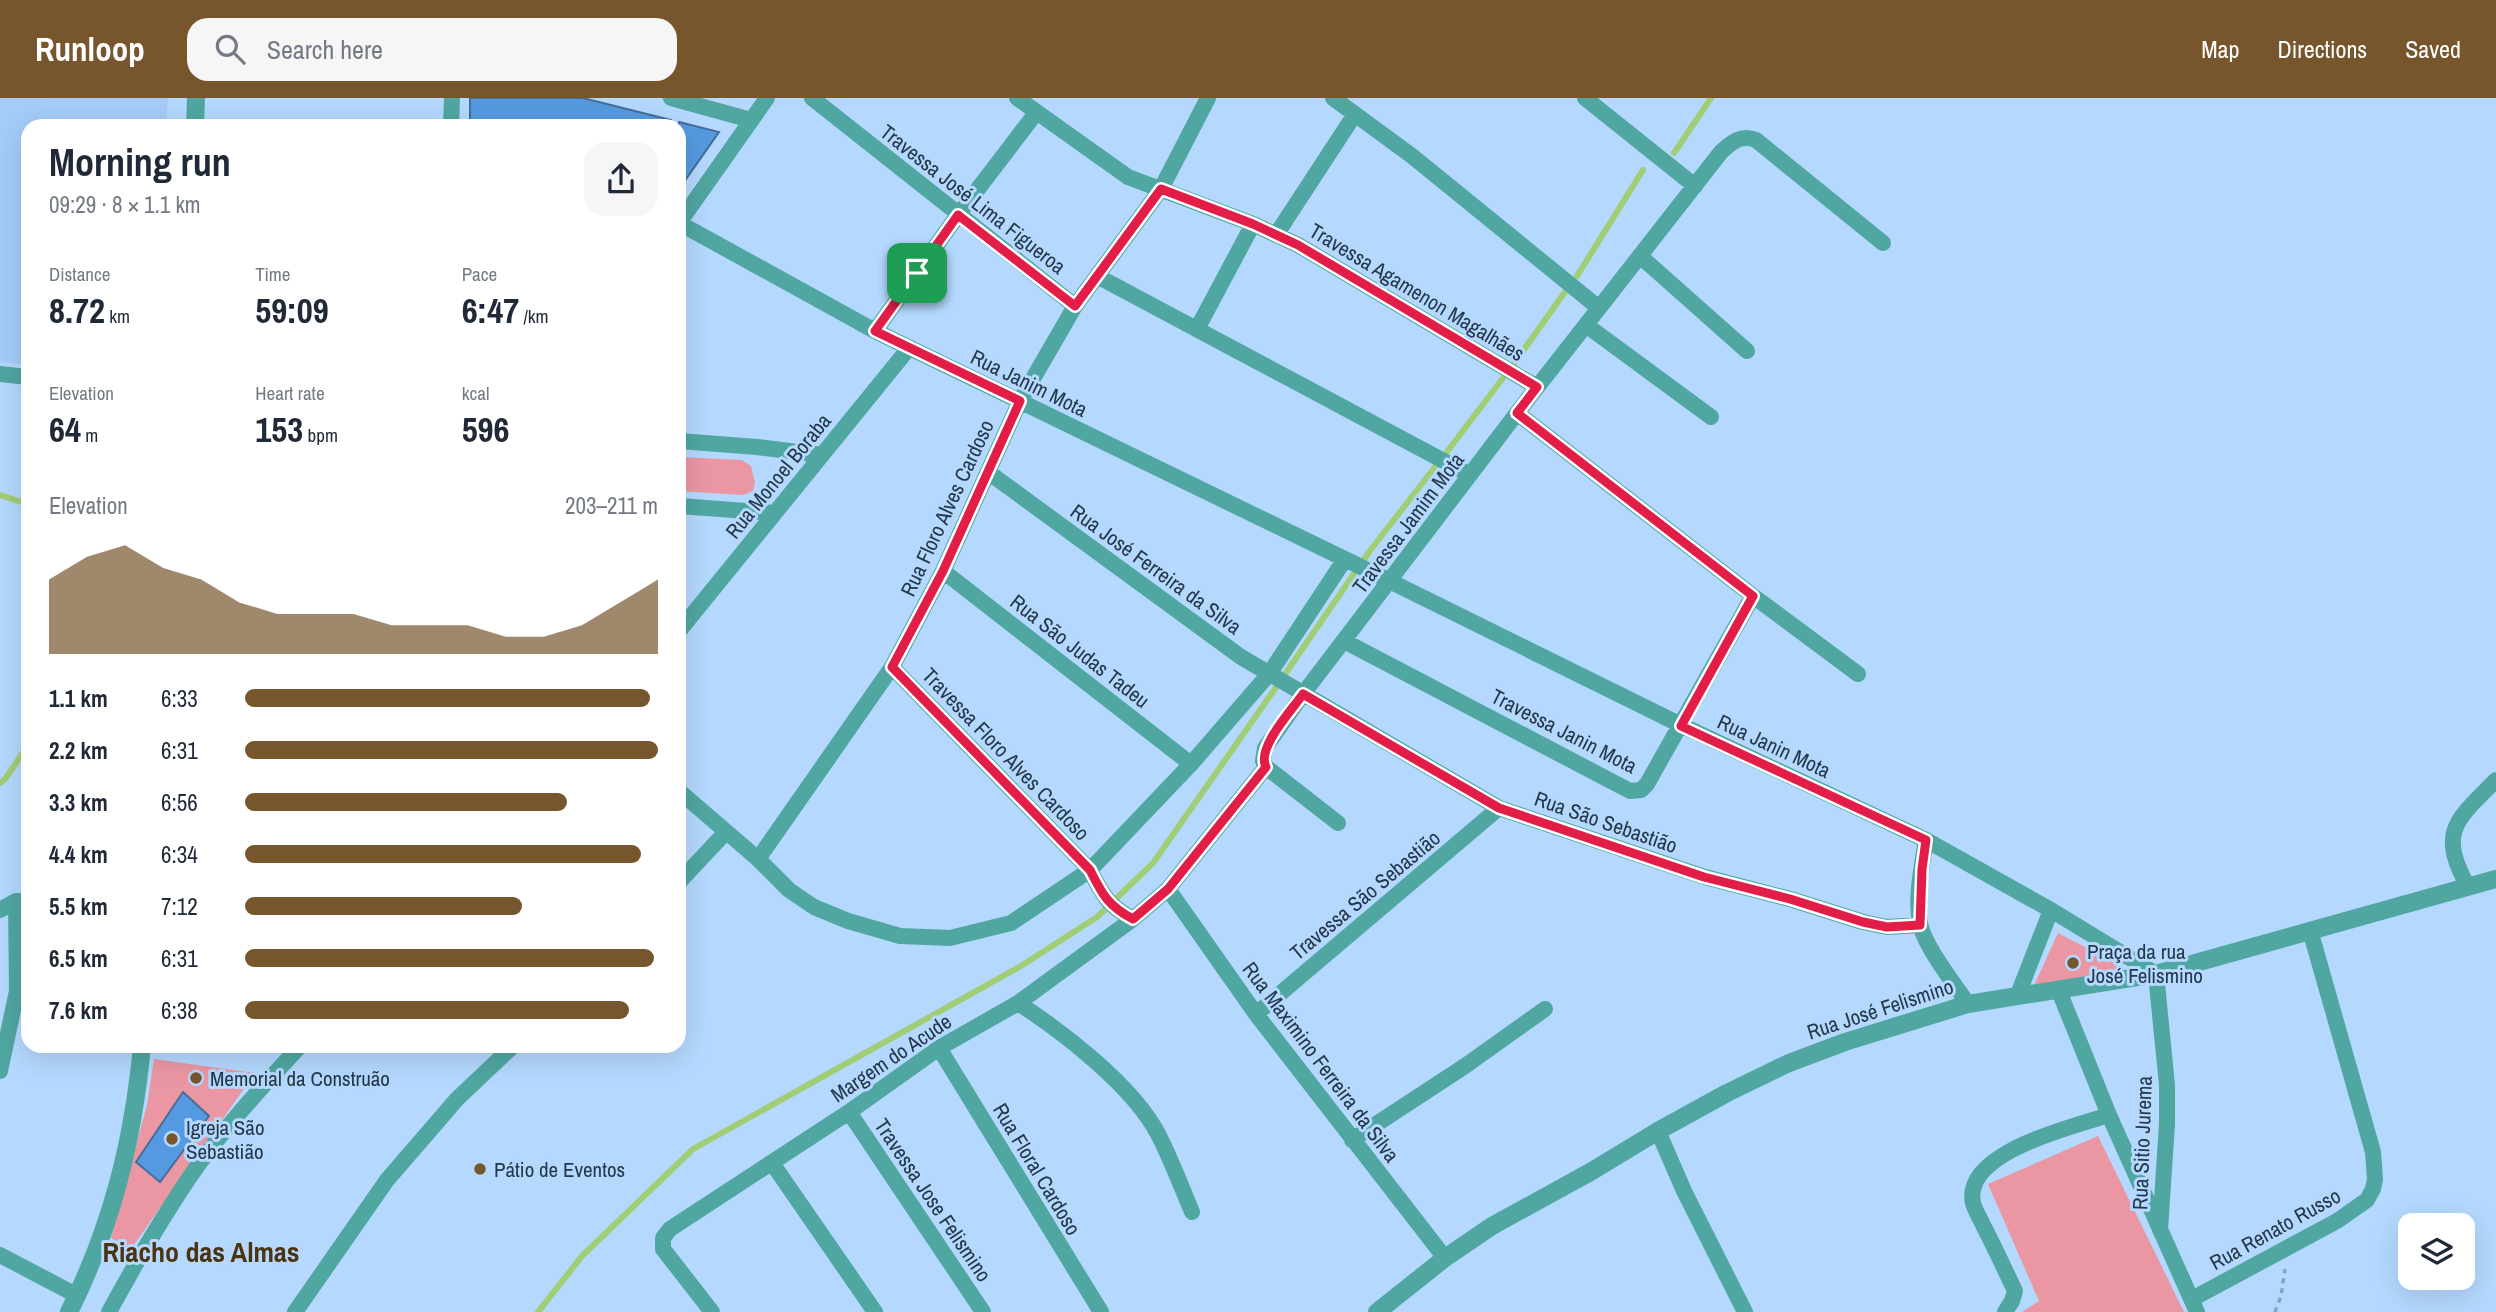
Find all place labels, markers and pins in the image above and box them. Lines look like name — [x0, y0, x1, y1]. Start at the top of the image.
pin — [887, 243, 947, 303]
place label: Praça da rua José Felismino — [2087, 937, 2203, 990]
marker: Praça da rua José Felismino — [2065, 955, 2081, 971]
place label: Memorial da Construão — [210, 1064, 390, 1093]
marker: Memorial da Construão — [188, 1070, 204, 1086]
place label: Igreja São Sebastião — [186, 1113, 265, 1166]
marker: Igreja São Sebastião — [164, 1131, 180, 1147]
place label: Pátio de Eventos — [494, 1155, 625, 1184]
marker: Pátio de Eventos — [472, 1161, 488, 1177]

